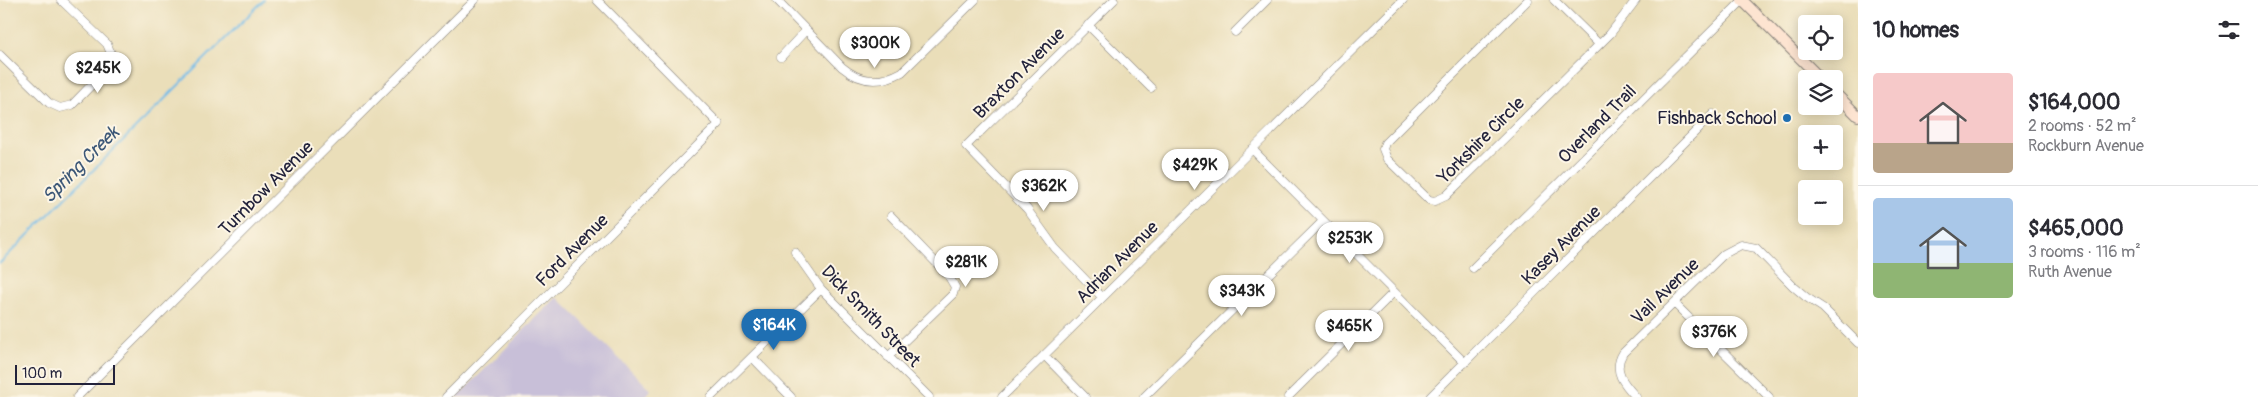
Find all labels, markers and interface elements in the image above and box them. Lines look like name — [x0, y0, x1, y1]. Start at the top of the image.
map controls — [1798, 15, 1843, 225]
button: locate — [1798, 15, 1843, 60]
icon: filters — [2215, 16, 2243, 44]
text: 10 homes — [1873, 17, 1959, 44]
street label: Braxton Avenue — [969, 23, 1070, 124]
pin: $300K — [840, 27, 910, 69]
text: $300K — [850, 33, 900, 53]
pin: $245K — [63, 52, 133, 94]
text: $245K — [75, 58, 121, 78]
button: layers — [1798, 70, 1843, 115]
street label: Overland Trail — [1553, 80, 1641, 168]
text: $164,000 — [2028, 89, 2120, 116]
street label: Yorkshire Circle — [1432, 92, 1530, 190]
icon: home — [1913, 93, 1973, 153]
place label: Fishback School — [1657, 107, 1777, 130]
marker: Fishback School — [1781, 112, 1793, 124]
text: 2 rooms · 52 m² — [2028, 116, 2137, 136]
water label: Spring Creek — [37, 120, 126, 208]
button: + — [1798, 125, 1843, 170]
street label: Turnbow Avenue — [214, 136, 319, 241]
text: Rockburn Avenue — [2028, 136, 2144, 156]
pin: $429K — [1160, 148, 1230, 191]
text: $429K — [1173, 155, 1217, 175]
pin: $362K — [1009, 170, 1079, 212]
text: $362K — [1021, 176, 1067, 196]
button: − — [1798, 180, 1843, 225]
street label: Kasey Avenue — [1517, 201, 1606, 290]
street label: Ford Avenue — [531, 209, 614, 292]
text: $465,000 — [2028, 215, 2124, 242]
street label: Adrian Avenue — [1071, 216, 1164, 308]
icon: home — [1913, 218, 1973, 278]
pin: $253K — [1315, 222, 1385, 264]
text: $253K — [1328, 228, 1372, 248]
text: 3 rooms · 116 m² — [2028, 242, 2141, 262]
pin: $281K — [931, 246, 1001, 288]
text: $281K — [945, 252, 987, 272]
street label: Vail Avenue — [1626, 253, 1704, 329]
street label: Dick Smith Street — [816, 260, 926, 373]
text: Ruth Avenue — [2028, 262, 2112, 282]
pin: $343K — [1207, 274, 1277, 317]
text: $343K — [1219, 281, 1265, 301]
pin: $164K — [739, 308, 809, 351]
pin: $465K — [1314, 310, 1384, 352]
text: $164K — [752, 315, 796, 335]
text: $465K — [1326, 316, 1372, 336]
pin: $376K — [1679, 316, 1749, 358]
text: $376K — [1691, 322, 1737, 342]
scale bar — [15, 362, 115, 385]
text: 100 m — [22, 365, 62, 382]

